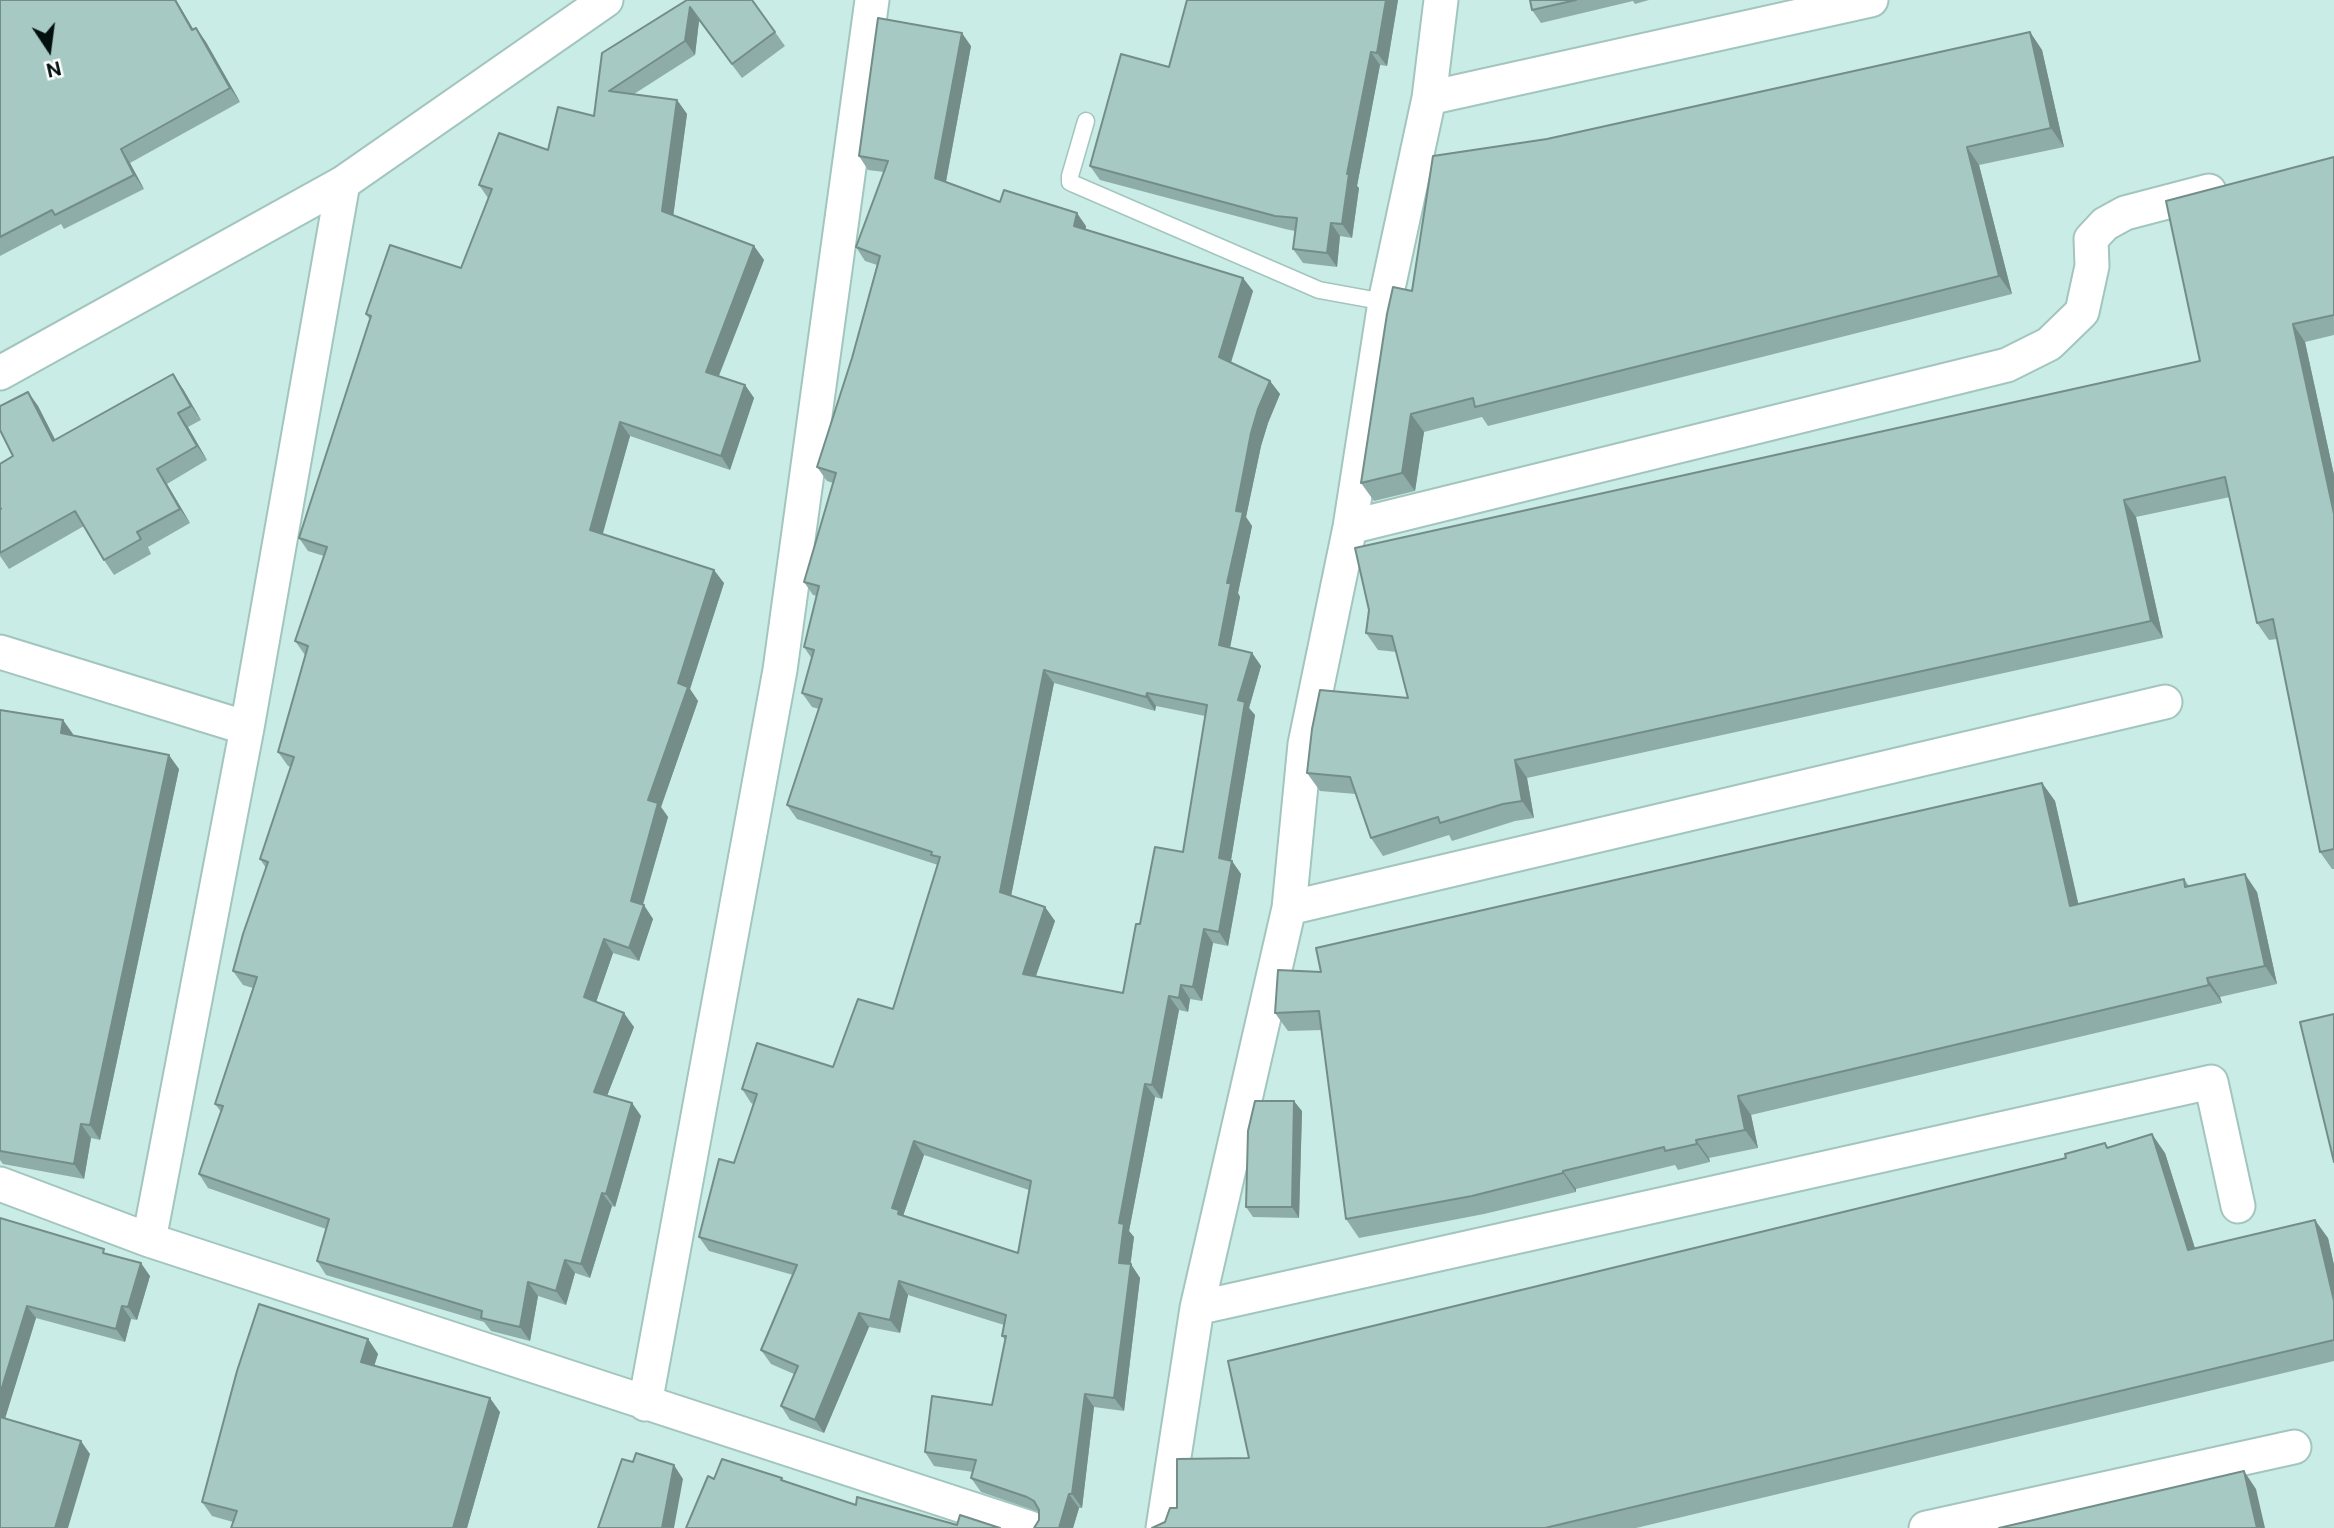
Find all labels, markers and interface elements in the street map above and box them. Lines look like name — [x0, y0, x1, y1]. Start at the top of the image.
north arrow — [14, 14, 84, 84]
text: N — [44, 57, 63, 82]

